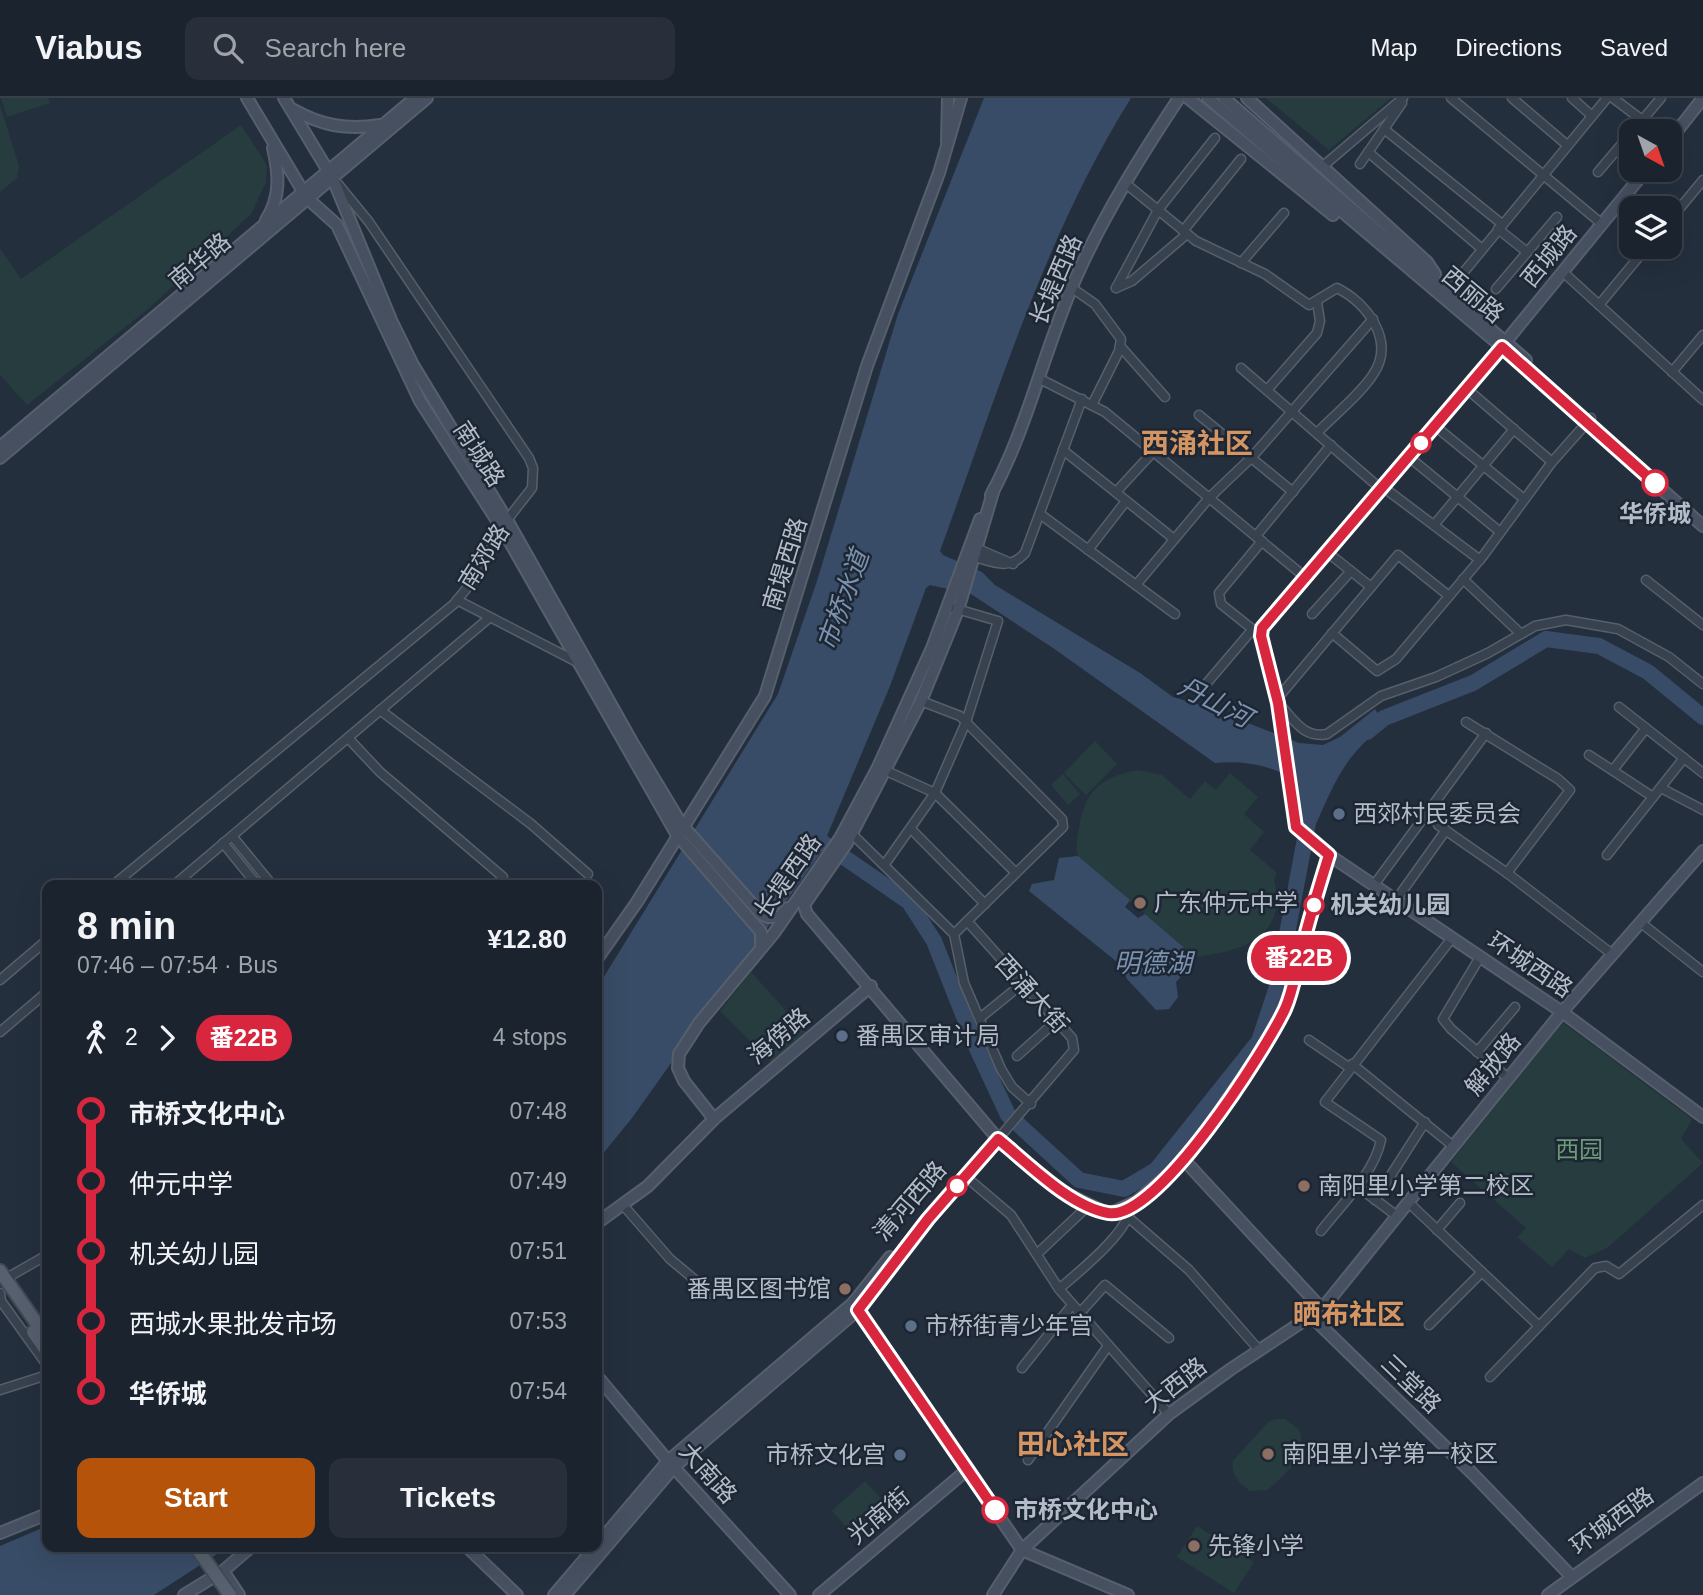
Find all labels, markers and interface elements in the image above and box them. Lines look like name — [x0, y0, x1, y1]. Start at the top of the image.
search box — [185, 17, 675, 80]
text: Viabus — [35, 29, 143, 66]
icon: search — [209, 29, 247, 67]
text: Search here — [265, 33, 406, 63]
text: Map — [1371, 34, 1417, 61]
text: Directions — [1455, 34, 1562, 61]
text: Saved — [1600, 34, 1668, 61]
north arrow — [1619, 119, 1682, 182]
map controls — [1619, 119, 1682, 259]
button: layers — [1619, 196, 1682, 259]
street label: 西城路 — [1515, 219, 1582, 292]
street label: 南华路 — [163, 227, 236, 294]
street label: 长堤西路 — [1024, 230, 1087, 329]
street label: 西丽路 — [1437, 261, 1510, 328]
street label: 南城路 — [448, 416, 510, 491]
district label: 西涌社区 — [1141, 428, 1253, 459]
unlabelled marker — [1411, 433, 1431, 453]
marker: 华侨城 — [1642, 470, 1668, 496]
place label: 华侨城 — [1619, 500, 1691, 527]
street label: 南堤西路 — [758, 514, 811, 614]
street label: 南郊路 — [453, 519, 514, 594]
water label: 市桥水道 — [811, 542, 876, 654]
water label: 丹山河 — [1173, 671, 1261, 735]
place label: 西郊村民委员会 — [1353, 800, 1521, 827]
marker: 西郊村民委员会 — [1331, 806, 1347, 822]
street label: 长堤西路 — [749, 829, 826, 923]
place label: 广东仲元中学 — [1154, 889, 1298, 916]
place label: 机关幼儿园 — [1330, 891, 1450, 918]
marker: 广东仲元中学 — [1132, 895, 1148, 911]
marker: 机关幼儿园 — [1304, 895, 1324, 915]
text: 8 min — [77, 905, 176, 947]
text: ¥12.80 — [487, 924, 567, 954]
street label: 环城西路 — [1483, 927, 1578, 1003]
line badge: 番22B — [1250, 935, 1348, 981]
text: 番22B — [1265, 944, 1333, 971]
water label: 明德湖 — [1114, 948, 1196, 978]
street label: 西涌大街 — [990, 949, 1075, 1038]
text: 07:46 – 07:54 · Bus — [77, 952, 278, 978]
street label: 海傍路 — [742, 1002, 815, 1069]
icon: walk — [77, 1019, 115, 1057]
icon: forward — [148, 1019, 186, 1057]
place label: 番禺区审计局 — [856, 1022, 1000, 1049]
text: 2 — [125, 1024, 138, 1050]
text: 番22B — [210, 1024, 278, 1051]
text: 4 stops — [493, 1024, 567, 1050]
street label: 解放路 — [1459, 1027, 1526, 1100]
marker: 番禺区审计局 — [834, 1028, 850, 1044]
text: 07:48 — [509, 1098, 567, 1124]
text: 市桥文化中心 — [129, 1099, 285, 1129]
park label: 西园 — [1555, 1136, 1603, 1163]
street label: 清河西路 — [868, 1156, 951, 1246]
text: 07:49 — [509, 1168, 567, 1194]
text: 仲元中学 — [129, 1169, 233, 1199]
place label: 南阳里小学第二校区 — [1318, 1172, 1534, 1199]
unlabelled marker — [947, 1176, 967, 1196]
marker: 南阳里小学第二校区 — [1296, 1178, 1312, 1194]
text: 07:51 — [509, 1238, 567, 1264]
text: 机关幼儿园 — [129, 1239, 259, 1269]
place label: 番禺区图书馆 — [687, 1275, 831, 1302]
marker: 番禺区图书馆 — [837, 1281, 853, 1297]
district label: 晒布社区 — [1293, 1299, 1405, 1330]
text: 07:53 — [509, 1308, 567, 1334]
text: 西城水果批发市场 — [129, 1309, 337, 1339]
place label: 市桥街青少年宫 — [925, 1312, 1093, 1339]
marker: 市桥街青少年宫 — [903, 1318, 919, 1334]
street label: 三堂路 — [1376, 1349, 1447, 1418]
street label: 大西路 — [1138, 1352, 1211, 1417]
text: 07:54 — [509, 1378, 567, 1404]
text: 华侨城 — [129, 1379, 207, 1409]
district label: 田心社区 — [1017, 1429, 1129, 1460]
street label: 大南路 — [674, 1437, 742, 1508]
place label: 南阳里小学第一校区 — [1282, 1440, 1498, 1467]
place label: 市桥文化宫 — [766, 1441, 886, 1468]
marker: 南阳里小学第一校区 — [1260, 1446, 1276, 1462]
marker: 市桥文化宫 — [892, 1447, 908, 1463]
button: Start — [77, 1458, 315, 1538]
button: Tickets — [329, 1458, 567, 1538]
street label: 环城西路 — [1565, 1481, 1658, 1560]
street label: 光南街 — [842, 1482, 915, 1549]
place label: 市桥文化中心 — [1014, 1496, 1158, 1523]
marker: 市桥文化中心 — [982, 1497, 1008, 1523]
place label: 先锋小学 — [1208, 1532, 1304, 1559]
marker: 先锋小学 — [1186, 1538, 1202, 1554]

